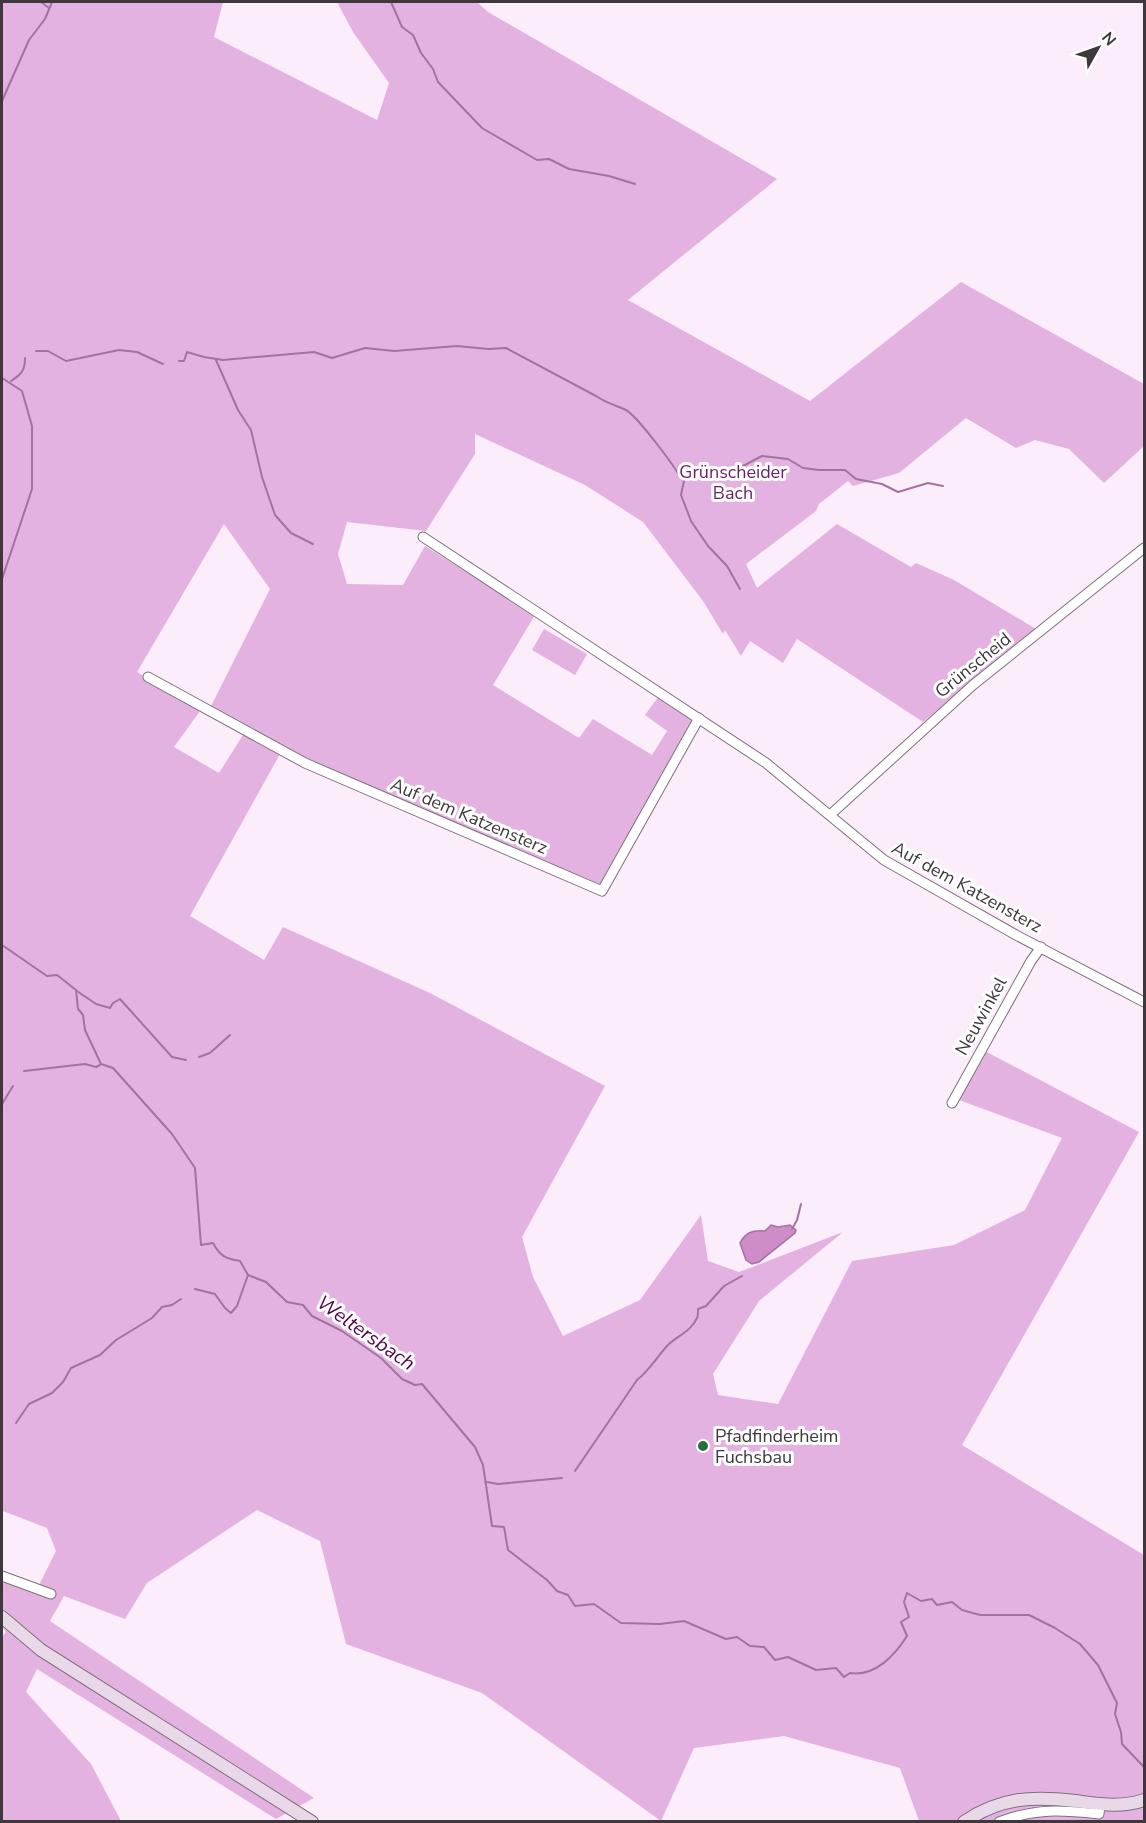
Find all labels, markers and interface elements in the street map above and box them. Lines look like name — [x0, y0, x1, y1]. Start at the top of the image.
north arrow — [1068, 18, 1128, 78]
text: N — [1096, 27, 1121, 51]
park label: Grünscheider Bach — [679, 460, 787, 505]
street label: Grünscheid — [930, 627, 1016, 703]
street label: Auf dem Katzensterz — [387, 772, 551, 860]
street label: Auf dem Katzensterz — [888, 836, 1046, 938]
street label: Neuwinkel — [950, 972, 1013, 1060]
water label: Weltersbach — [311, 1289, 421, 1377]
place label: Pfadfinderheim Fuchsbau — [715, 1424, 839, 1469]
marker: Pfadfinderheim Fuchsbau — [696, 1439, 710, 1453]

